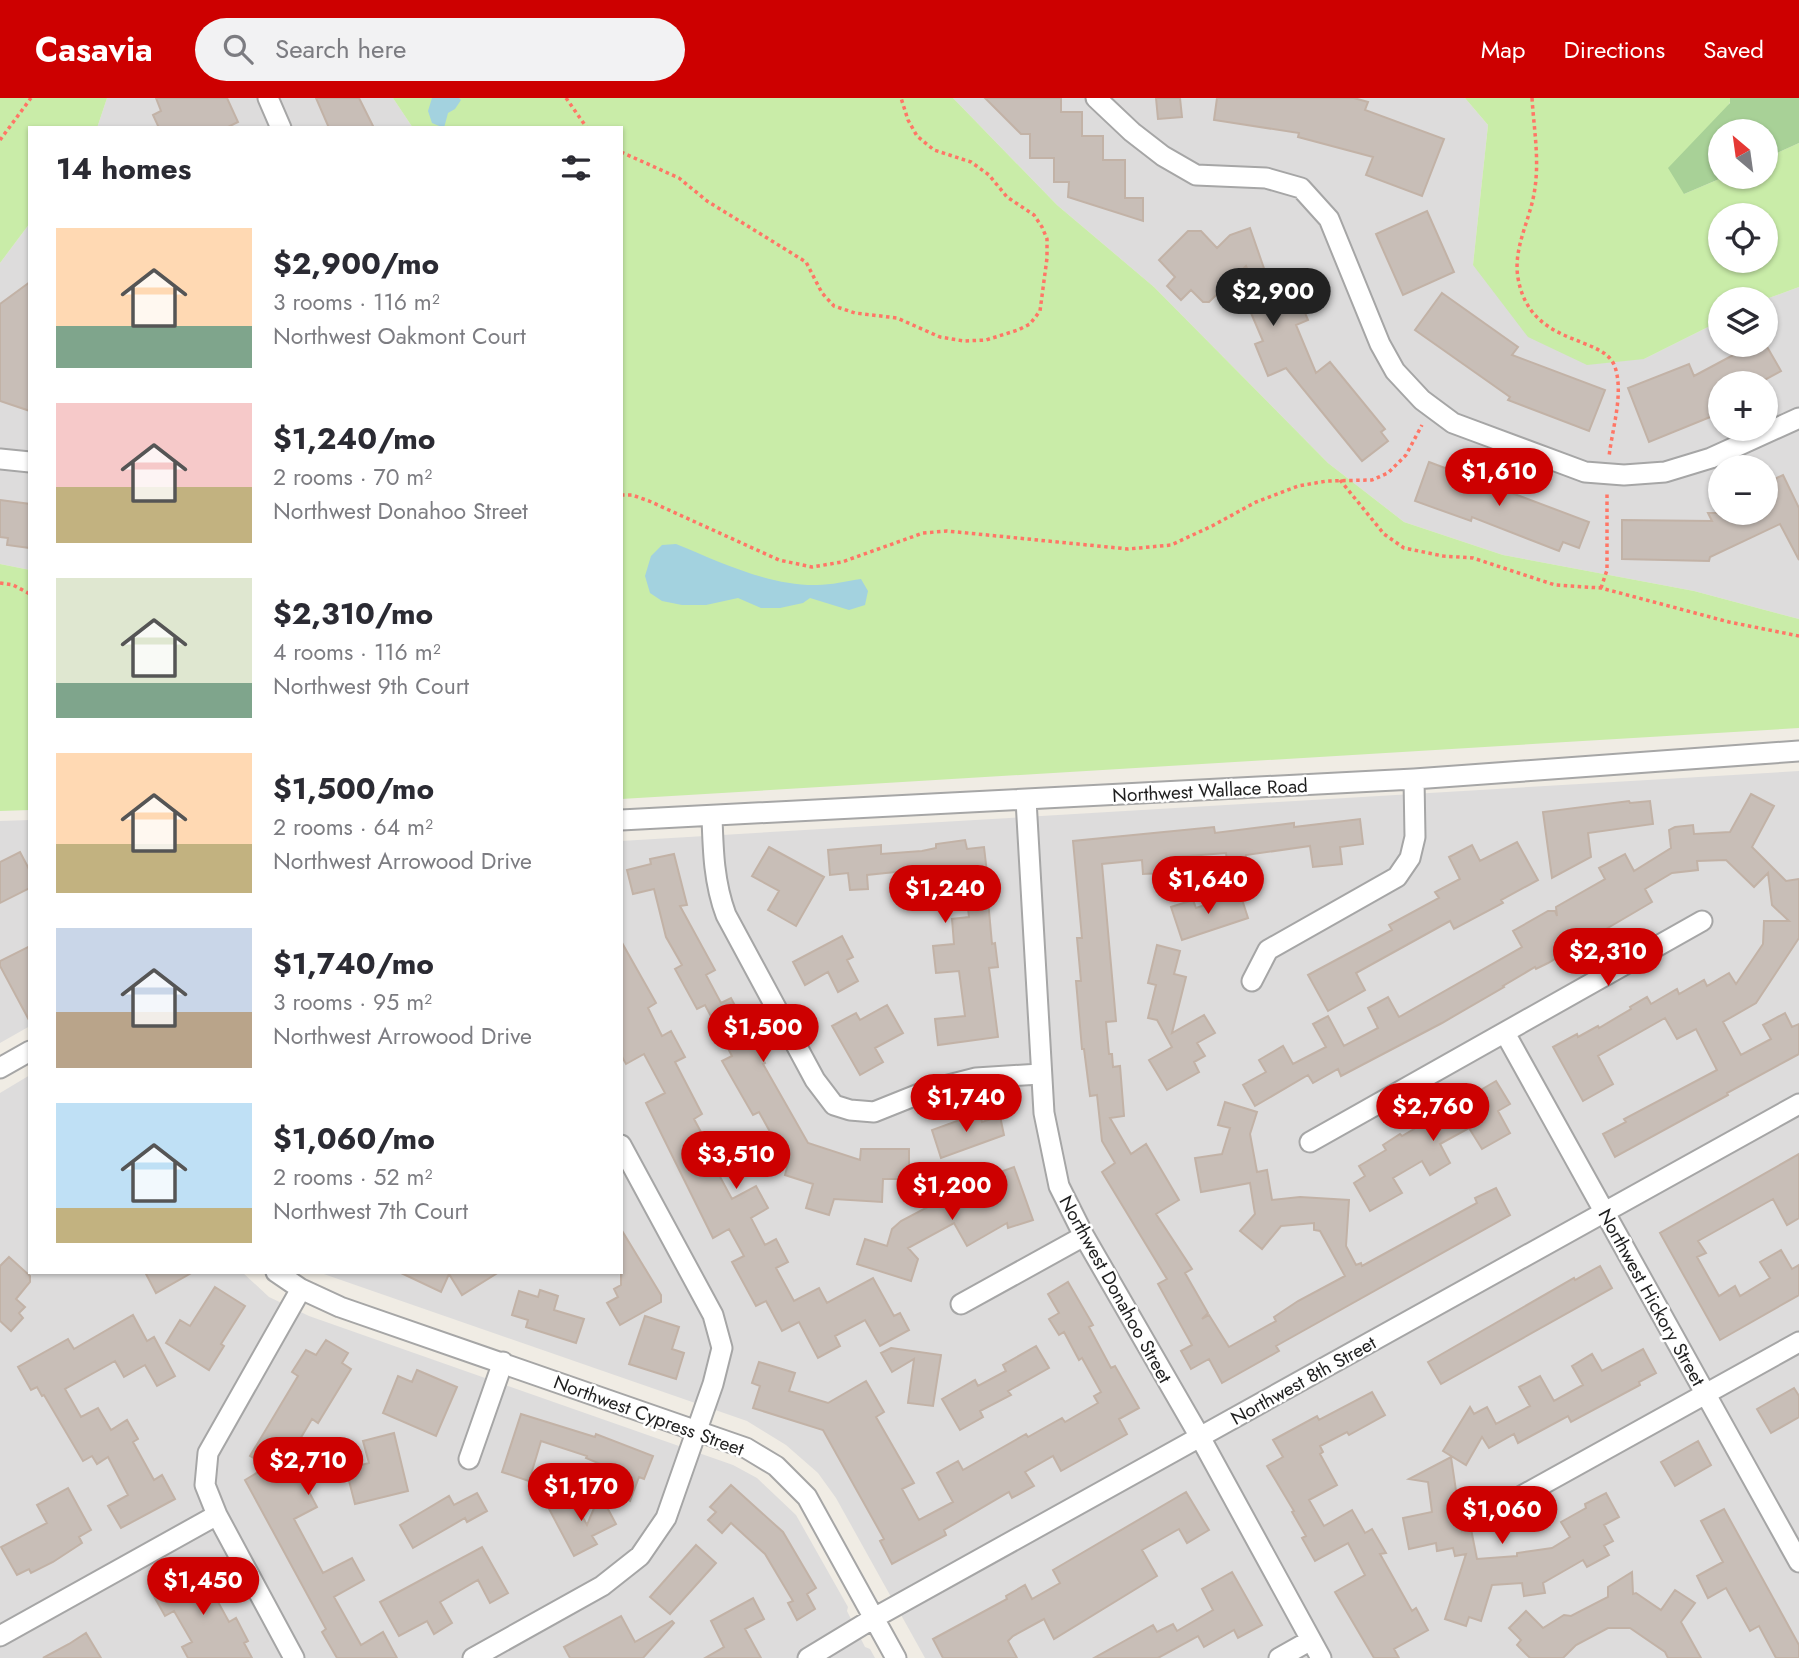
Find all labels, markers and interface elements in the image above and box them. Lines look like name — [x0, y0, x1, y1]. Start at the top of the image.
search box — [195, 18, 685, 81]
text: Casavia — [35, 26, 153, 73]
icon: search — [219, 30, 257, 68]
text: Search here — [275, 30, 406, 68]
text: Map — [1481, 32, 1526, 67]
text: Directions — [1564, 32, 1665, 67]
text: Saved — [1703, 32, 1764, 67]
north arrow — [1708, 119, 1778, 189]
map controls — [1708, 119, 1778, 525]
text: 14 homes — [56, 147, 191, 190]
icon: filters — [557, 149, 595, 187]
button: locate — [1708, 203, 1778, 273]
text: $2,900/mo — [273, 242, 439, 285]
icon: home — [112, 256, 196, 340]
pin: $2,900 — [1216, 268, 1330, 328]
text: $2,900 — [1232, 274, 1314, 308]
text: 3 rooms · 116 m² — [273, 285, 440, 319]
button: layers — [1708, 287, 1778, 357]
text: Northwest Oakmont Court — [273, 319, 526, 353]
button: + — [1708, 371, 1778, 441]
text: $1,240/mo — [273, 417, 436, 460]
icon: home — [112, 431, 196, 515]
pin: $1,610 — [1442, 448, 1556, 508]
text: $1,610 — [1461, 454, 1537, 488]
button: − — [1708, 455, 1778, 525]
text: 2 rooms · 70 m² — [273, 460, 432, 494]
text: Northwest Donahoo Street — [273, 494, 528, 528]
text: $2,310/mo — [273, 592, 433, 635]
icon: home — [112, 606, 196, 690]
text: 4 rooms · 116 m² — [273, 635, 441, 669]
text: Northwest 9th Court — [273, 669, 469, 703]
text: $1,500/mo — [273, 767, 434, 810]
street label: Northwest Wallace Road — [1112, 772, 1309, 809]
icon: home — [112, 781, 196, 865]
text: 2 rooms · 64 m² — [273, 810, 433, 844]
text: Northwest Arrowood Drive — [273, 844, 532, 878]
pin: $1,640 — [1151, 856, 1265, 916]
text: $1,640 — [1168, 862, 1248, 896]
pin: $1,240 — [888, 866, 1002, 925]
text: $1,240 — [905, 871, 985, 905]
pin: $2,310 — [1551, 928, 1665, 988]
text: $2,310 — [1569, 934, 1647, 968]
text: $1,740/mo — [273, 942, 434, 985]
icon: home — [112, 956, 196, 1040]
text: 3 rooms · 95 m² — [273, 985, 432, 1019]
pin: $1,500 — [706, 1004, 820, 1064]
text: $1,500 — [724, 1010, 802, 1044]
text: Northwest Arrowood Drive — [273, 1019, 532, 1053]
pin: $1,740 — [909, 1074, 1023, 1134]
text: $1,740 — [927, 1080, 1005, 1114]
pin: $2,760 — [1376, 1084, 1490, 1143]
text: $2,760 — [1392, 1089, 1474, 1123]
text: $1,060/mo — [273, 1117, 435, 1160]
icon: home — [112, 1131, 196, 1215]
pin: $3,510 — [679, 1132, 793, 1191]
text: $3,510 — [697, 1137, 775, 1171]
text: 2 rooms · 52 m² — [273, 1160, 432, 1194]
pin: $1,200 — [895, 1162, 1009, 1222]
text: $1,200 — [912, 1168, 992, 1202]
street label: Northwest Donahoo Street — [1053, 1191, 1179, 1388]
text: Northwest 7th Court — [273, 1194, 468, 1228]
street label: Northwest Hickory Street — [1592, 1204, 1712, 1391]
street label: Northwest 8th Street — [1226, 1329, 1381, 1432]
street label: Northwest Cypress Street — [550, 1368, 748, 1463]
pin: $2,710 — [251, 1438, 365, 1497]
text: $2,710 — [269, 1443, 347, 1477]
pin: $1,170 — [524, 1464, 638, 1523]
text: $1,170 — [544, 1469, 618, 1503]
pin: $1,060 — [1445, 1486, 1559, 1546]
text: $1,060 — [1462, 1492, 1542, 1526]
pin: $1,450 — [146, 1558, 260, 1617]
text: $1,450 — [163, 1563, 243, 1597]

